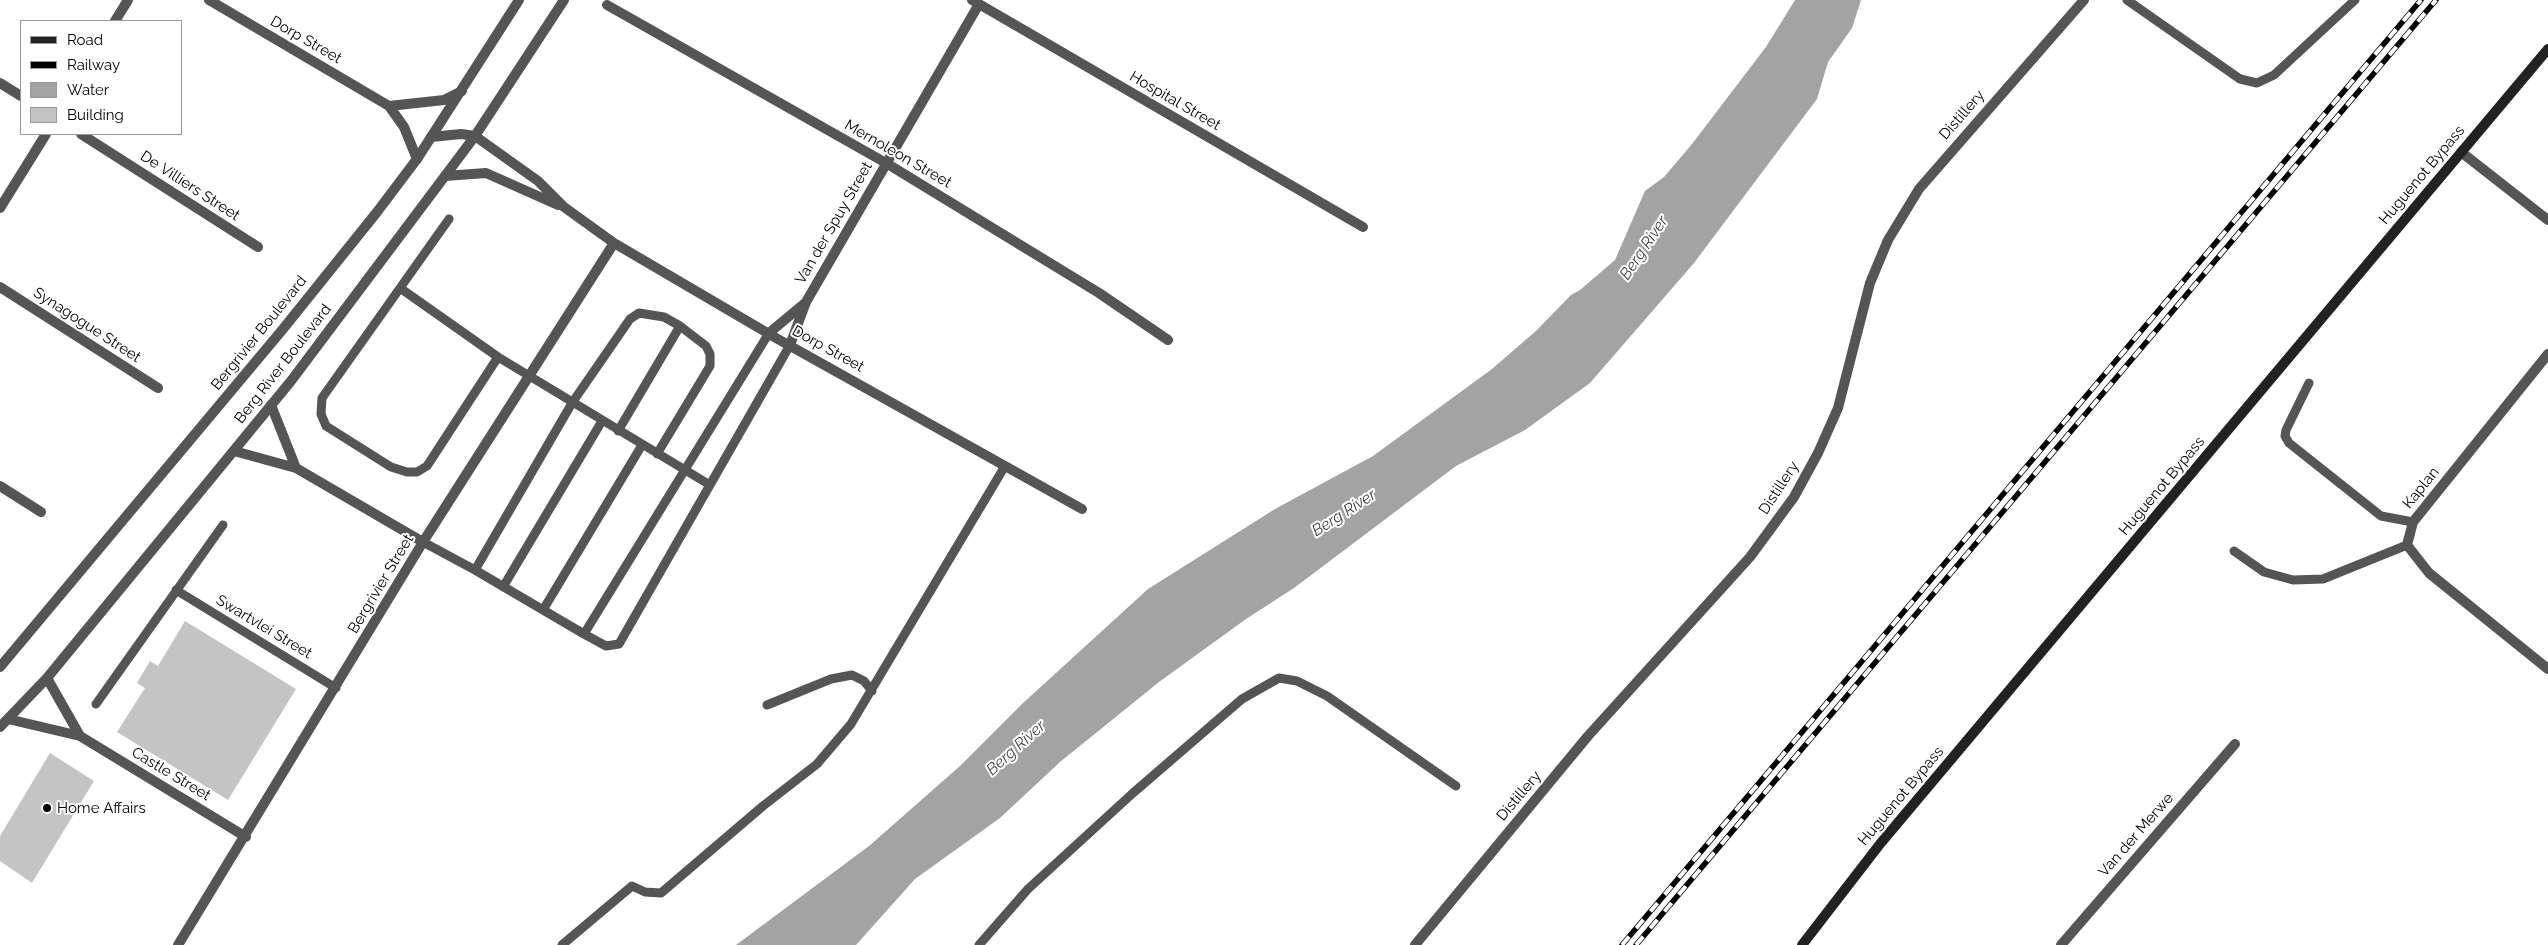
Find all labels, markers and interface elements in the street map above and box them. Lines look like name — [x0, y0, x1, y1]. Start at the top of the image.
street label: Dorp Street — [267, 12, 345, 68]
legend — [20, 20, 182, 135]
text: Road — [67, 31, 103, 49]
text: Railway — [67, 56, 120, 74]
street label: Hospital Street — [1126, 68, 1224, 134]
text: Water — [67, 81, 109, 99]
street label: Distillery — [1936, 86, 1988, 144]
text: Building — [67, 106, 124, 124]
street label: Mernoleon Street — [841, 116, 955, 192]
street label: Huguenot Bypass — [2375, 122, 2469, 228]
street label: De Villiers Street — [137, 147, 243, 225]
street label: Van der Spuy Street — [792, 159, 876, 287]
water label: Berg River — [1616, 213, 1672, 283]
street label: Bergrivier Boulevard — [207, 272, 311, 394]
street label: Synagogue Street — [30, 284, 144, 366]
street label: Berg River Boulevard — [231, 301, 335, 427]
street label: Dorp Street — [789, 322, 867, 376]
street label: Huguenot Bypass — [2115, 433, 2209, 539]
street label: Distillery — [1755, 458, 1803, 518]
street label: Kaplan — [2399, 464, 2443, 512]
water label: Berg River — [1308, 485, 1380, 541]
street label: Bergrivier Street — [344, 531, 418, 637]
street label: Swartvlei Street — [213, 591, 315, 663]
water label: Berg River — [983, 717, 1049, 779]
street label: Castle Street — [128, 743, 214, 805]
street label: Huguenot Bypass — [1854, 743, 1948, 849]
street label: Distillery — [1493, 767, 1545, 825]
street label: Van der Merwe — [2095, 789, 2177, 881]
place label: Home Affairs — [57, 799, 146, 817]
marker: Home Affairs — [41, 802, 53, 814]

